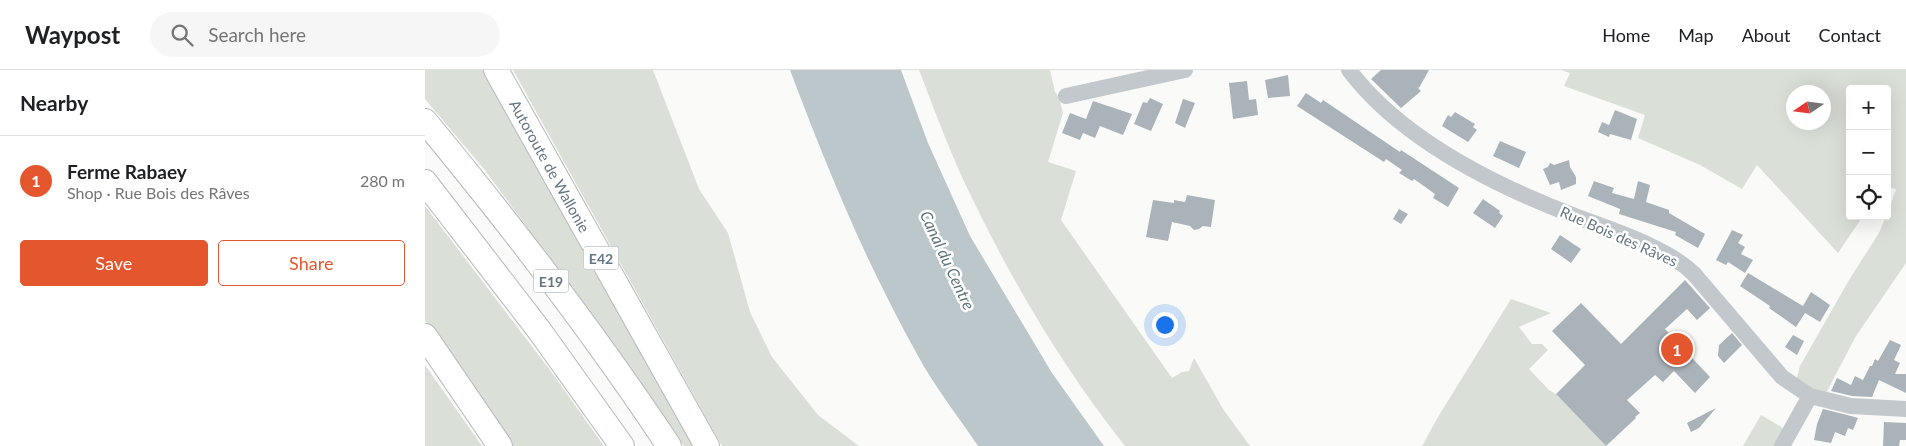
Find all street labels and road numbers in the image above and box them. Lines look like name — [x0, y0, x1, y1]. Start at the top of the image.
street label: Autoroute de Wallonie — [506, 97, 594, 236]
street label: Rue Bois des Râves — [1558, 202, 1680, 270]
road number: E42 — [583, 247, 619, 270]
road number: E19 — [533, 270, 569, 292]

